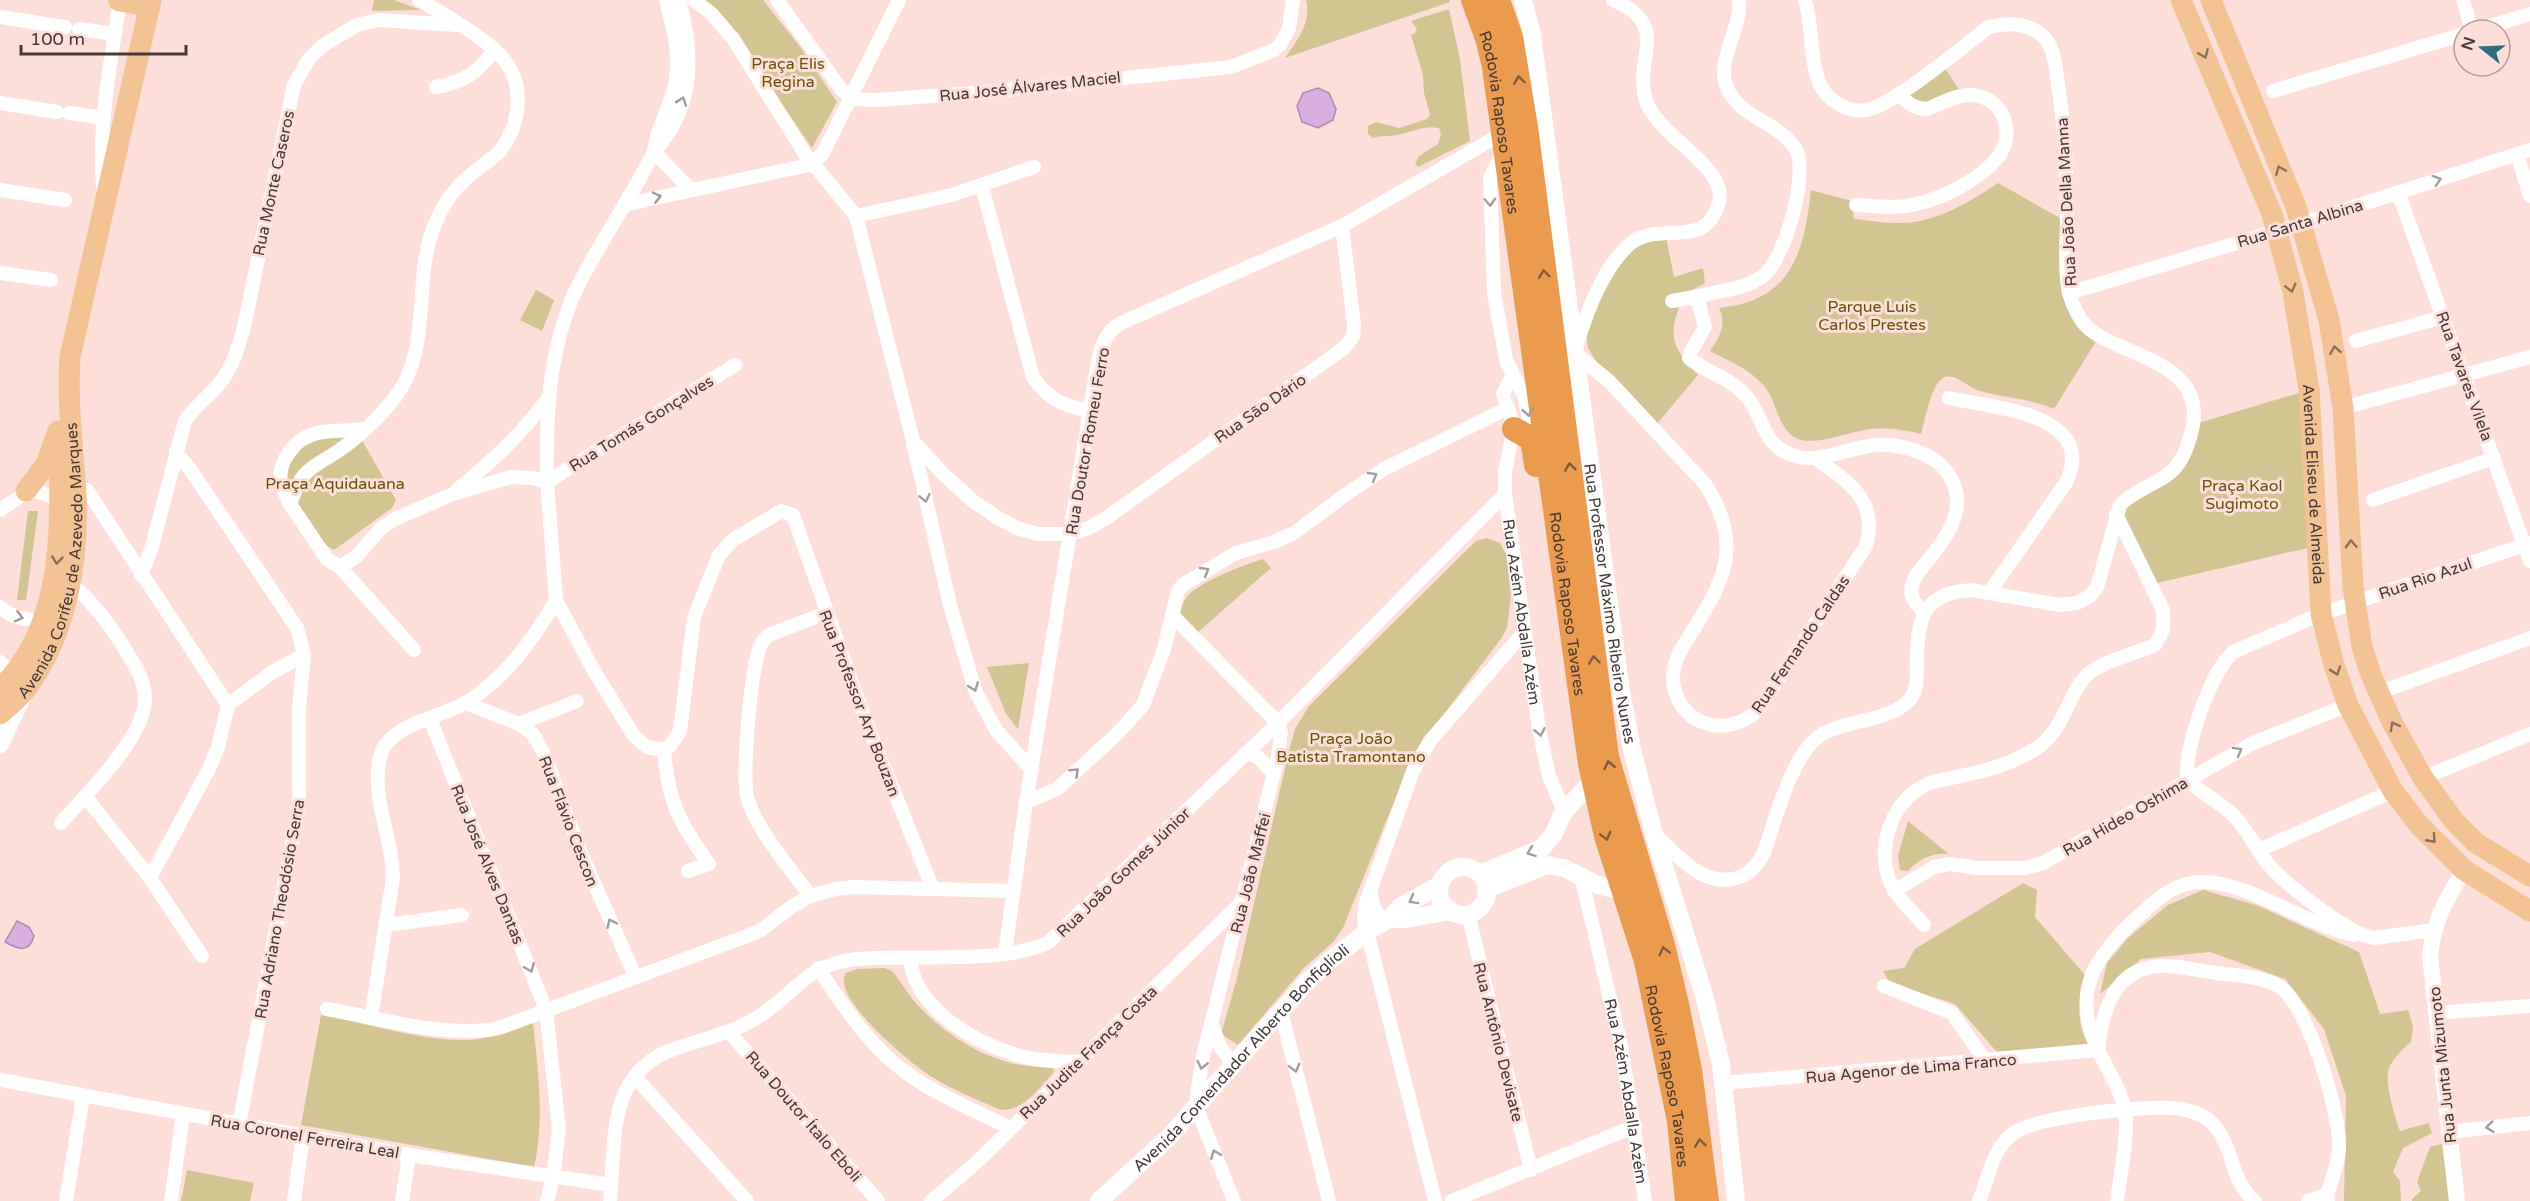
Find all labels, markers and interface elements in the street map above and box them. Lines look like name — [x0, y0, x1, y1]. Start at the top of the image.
scale bar — [21, 18, 186, 56]
north arrow — [2452, 18, 2512, 78]
text: 100 m — [30, 28, 85, 50]
street label: Rodovia Raposo Tavares — [1474, 28, 1523, 216]
text: N — [2457, 34, 2480, 53]
one-way arrow — [2197, 48, 2209, 59]
park label: Praça Elis Regina — [751, 54, 825, 92]
street label: Rua José Álvares Maciel — [938, 68, 1122, 106]
one-way arrow — [1513, 76, 1526, 86]
one-way arrow — [675, 97, 688, 107]
street label: Rua Monte Caseros — [249, 109, 299, 258]
street label: Rua João Della Manna — [2053, 117, 2081, 287]
one-way arrow — [2275, 165, 2287, 176]
one-way arrow — [2431, 175, 2442, 187]
one-way arrow — [652, 192, 662, 205]
street label: Rua Santa Albina — [2235, 195, 2366, 253]
one-way arrow — [1483, 198, 1496, 207]
one-way arrow — [1538, 269, 1551, 278]
one-way arrow — [2284, 283, 2297, 293]
park label: Parque Luis Carlos Prestes — [1818, 297, 1926, 335]
street label: Rua Tavares Vilela — [2431, 309, 2497, 444]
one-way arrow — [2329, 345, 2342, 355]
street label: Rua Doutor Romeu Ferro — [1062, 346, 1114, 537]
street label: Rua São Dário — [1211, 370, 1310, 448]
street label: Rua Tomás Gonçalves — [566, 371, 717, 476]
street label: Avenida Eliseu de Almeida — [2298, 384, 2328, 585]
one-way arrow — [1521, 407, 1533, 417]
street label: Avenida Corifeu de Azevedo Marques — [13, 422, 87, 703]
one-way arrow — [1564, 462, 1576, 472]
street label: Rua Professor Máximo Ribeiro Nunes — [1579, 462, 1640, 746]
one-way arrow — [1367, 472, 1377, 483]
park label: Praça Aquidauana — [265, 474, 405, 494]
park label: Praça Kaol Sugimoto — [2202, 476, 2282, 514]
one-way arrow — [918, 493, 931, 503]
street label: Rodovia Raposo Tavares — [1544, 510, 1589, 697]
street label: Rua Azém Abdalla Azém — [1498, 518, 1544, 707]
one-way arrow — [2345, 540, 2358, 549]
street label: Rua Rio Azul — [2376, 554, 2475, 604]
one-way arrow — [51, 556, 64, 565]
one-way arrow — [1199, 567, 1209, 579]
street label: Rua Fernando Caldas — [1747, 572, 1854, 717]
street label: Rua Professor Ary Bouzan — [814, 607, 904, 800]
one-way arrow — [14, 610, 24, 623]
one-way arrow — [1588, 656, 1600, 665]
one-way arrow — [2329, 665, 2342, 676]
one-way arrow — [967, 681, 980, 691]
one-way arrow — [2390, 722, 2401, 733]
one-way arrow — [1533, 726, 1546, 736]
park label: Praça João Batista Tramontano — [1276, 729, 1426, 767]
one-way arrow — [2232, 747, 2242, 758]
street label: Rua Flávio Cescon — [534, 753, 602, 890]
one-way arrow — [1603, 760, 1616, 770]
one-way arrow — [1068, 769, 1079, 780]
street label: Rua Hideo Oshima — [2059, 773, 2192, 861]
street label: Rua José Alves Dantas — [446, 782, 528, 947]
street label: Rua Adriano Theodósio Serra — [251, 798, 309, 1021]
street label: Rua João Gomes Júnior — [1053, 803, 1195, 942]
street label: Rua João Maffei — [1226, 811, 1276, 936]
one-way arrow — [1599, 830, 1611, 841]
one-way arrow — [2425, 832, 2436, 843]
one-way arrow — [1526, 845, 1537, 858]
one-way arrow — [1409, 893, 1419, 904]
one-way arrow — [606, 919, 618, 930]
street label: Avenida Comendador Alberto Bonfiglioli — [1129, 940, 1354, 1176]
one-way arrow — [1659, 947, 1672, 957]
street label: Rua Antônio Devisate — [1469, 960, 1528, 1124]
one-way arrow — [523, 961, 535, 972]
street label: Rua Judite França Costa — [1016, 982, 1162, 1124]
street label: Rodovia Raposo Tavares — [1640, 983, 1693, 1168]
street label: Rua Junta Mizumoto — [2425, 986, 2461, 1144]
street label: Rua Azém Abdalla Azém — [1599, 997, 1651, 1185]
street label: Rua Doutor Ítalo Eboli — [741, 1047, 866, 1186]
street label: Rua Agenor de Lima Franco — [1805, 1050, 2017, 1088]
one-way arrow — [1196, 1059, 1209, 1069]
one-way arrow — [1288, 1063, 1301, 1073]
street label: Rua Coronel Ferreira Leal — [209, 1111, 401, 1163]
one-way arrow — [2485, 1120, 2494, 1133]
one-way arrow — [1694, 1138, 1707, 1147]
one-way arrow — [1210, 1149, 1222, 1160]

